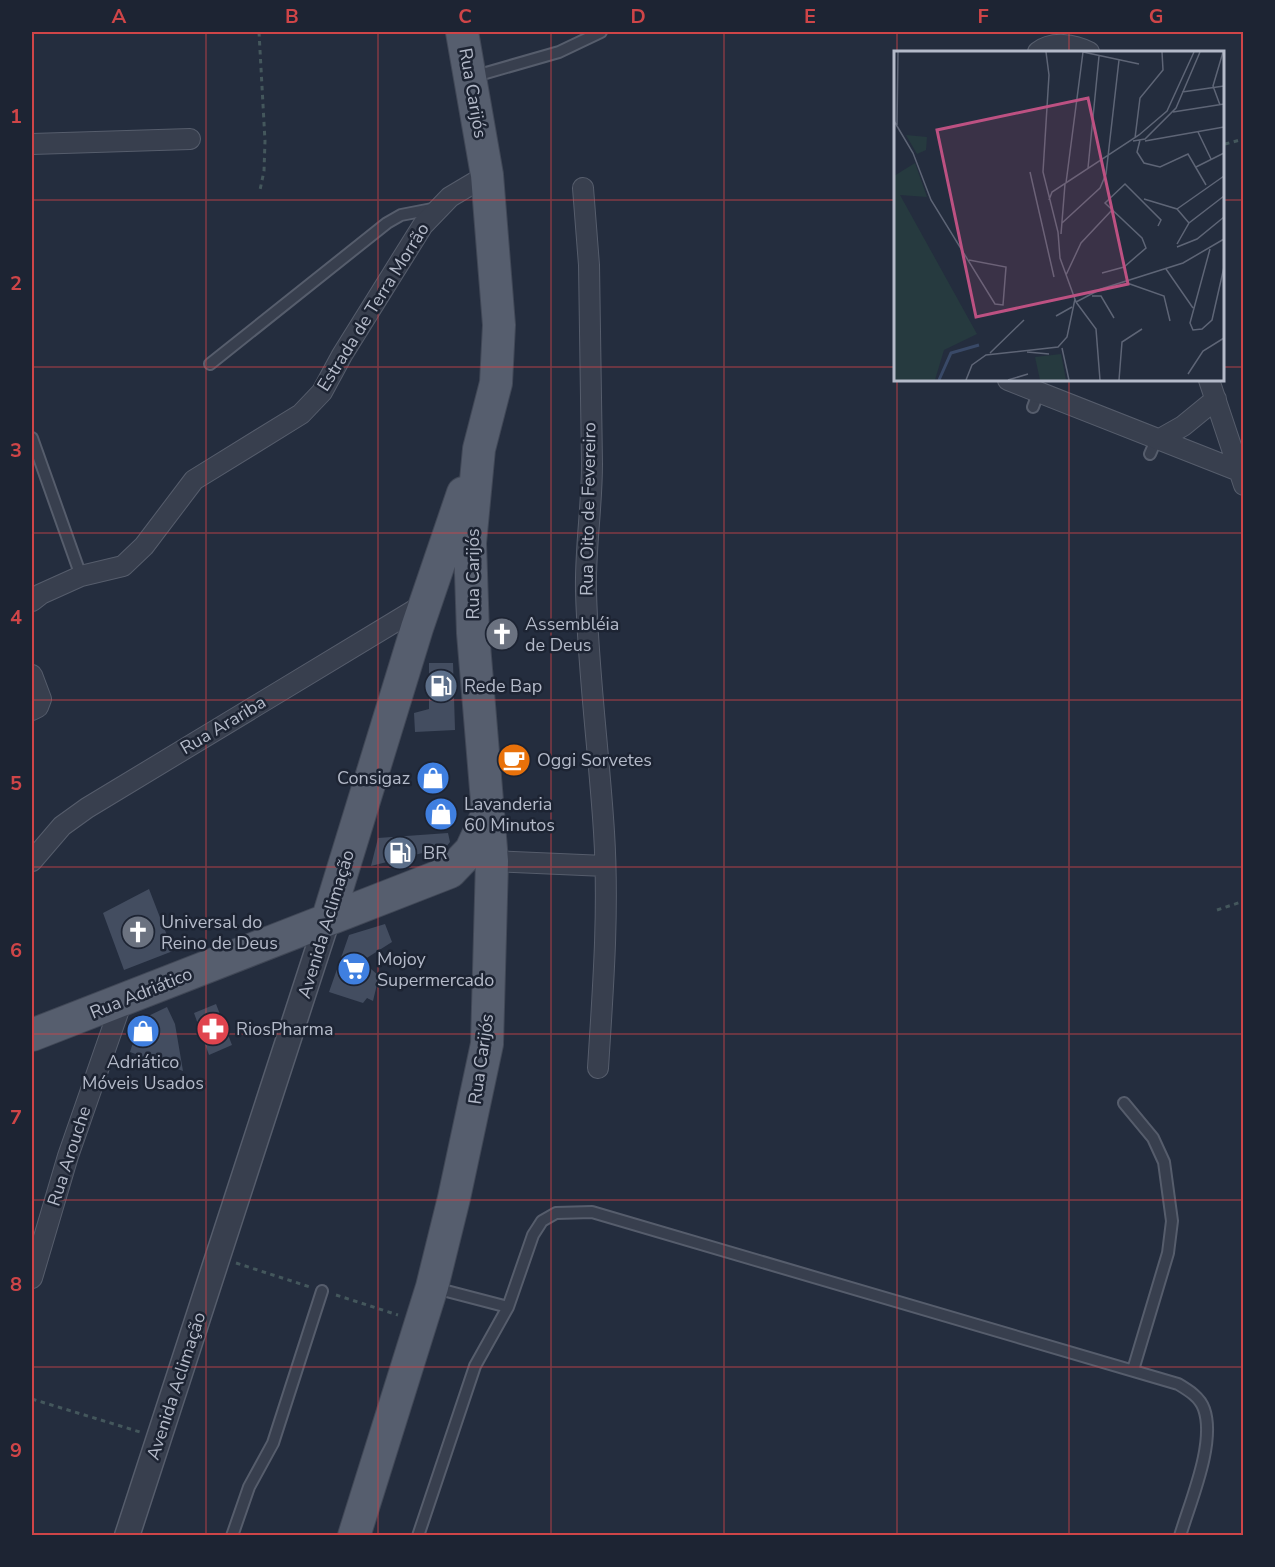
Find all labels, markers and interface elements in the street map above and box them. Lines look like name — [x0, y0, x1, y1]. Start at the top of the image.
text: A — [112, 3, 127, 30]
text: B — [285, 3, 299, 30]
text: C — [458, 3, 472, 30]
text: D — [630, 3, 646, 30]
text: E — [804, 3, 816, 30]
text: F — [977, 3, 989, 30]
text: G — [1149, 3, 1163, 30]
street label: Rua Carijós — [453, 46, 493, 140]
inset map — [894, 51, 1224, 381]
text: 1 — [10, 103, 22, 130]
street label: Estrada de Terra Morrão — [311, 218, 435, 396]
text: 2 — [10, 270, 22, 297]
street label: Rua Oito de Fevereiro — [574, 422, 602, 596]
text: 3 — [10, 437, 22, 464]
street label: Rua Carijós — [461, 528, 485, 620]
text: 4 — [10, 604, 22, 631]
place label: Assembléia de Deus — [525, 612, 619, 657]
church icon: Assembléia de Deus — [484, 616, 520, 652]
fuel station icon: Rede Bap — [423, 668, 459, 704]
place label: Rede Bap — [464, 674, 542, 698]
street label: Rua Arariba — [176, 690, 270, 760]
cafe icon: Oggi Sorvetes — [496, 742, 532, 778]
place label: Oggi Sorvetes — [537, 748, 652, 772]
shop icon: Consigaz — [415, 760, 451, 796]
place label: Consigaz — [337, 766, 410, 790]
text: 5 — [10, 770, 22, 797]
place label: Lavanderia 60 Minutos — [464, 792, 555, 837]
shop icon: Lavanderia 60 Minutos — [423, 796, 459, 832]
fuel station icon: BR — [382, 835, 418, 871]
place label: BR — [423, 841, 447, 865]
street label: Avenida Aclimação — [292, 847, 360, 1001]
place label: Universal do Reino de Deus — [161, 910, 278, 955]
church icon: Universal do Reino de Deus — [120, 914, 156, 950]
text: 6 — [10, 937, 22, 964]
place label: Mojoy Supermercado — [377, 947, 494, 992]
supermarket icon: Mojoy Supermercado — [336, 951, 372, 987]
street label: Rua Adriático — [86, 962, 196, 1024]
pharmacy icon: RiosPharma — [195, 1011, 231, 1047]
street label: Rua Carijós — [463, 1012, 499, 1106]
shop icon: Adriático Móveis Usados — [125, 1013, 161, 1049]
place label: RiosPharma — [236, 1017, 333, 1041]
place label: Adriático Móveis Usados — [82, 1050, 204, 1095]
street label: Rua Arouche — [42, 1103, 96, 1209]
text: 7 — [10, 1104, 22, 1131]
text: 8 — [10, 1271, 22, 1298]
street label: Avenida Aclimação — [141, 1309, 211, 1463]
text: 9 — [10, 1437, 22, 1464]

